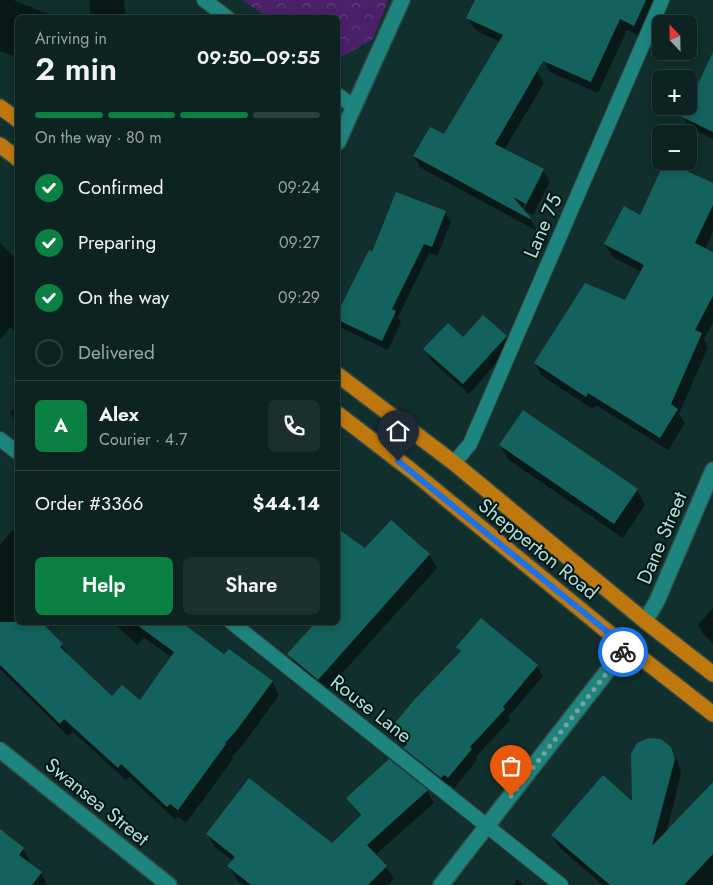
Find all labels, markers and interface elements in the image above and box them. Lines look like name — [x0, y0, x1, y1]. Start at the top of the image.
north arrow — [652, 15, 698, 60]
map controls — [652, 15, 697, 170]
text: Arriving in — [35, 27, 107, 50]
text: 09:50–09:55 — [197, 44, 320, 71]
text: 2 min — [35, 46, 117, 92]
button: + — [652, 70, 697, 115]
button: − — [652, 125, 697, 170]
text: On the way · 80 m — [35, 126, 162, 149]
icon: check — [35, 174, 63, 202]
text: Confirmed — [78, 174, 164, 201]
text: 09:24 — [278, 176, 320, 199]
street label: Lane 75 — [517, 189, 569, 263]
icon: check — [35, 229, 63, 257]
text: Preparing — [78, 229, 156, 256]
text: 09:27 — [279, 231, 320, 254]
icon: check — [35, 284, 63, 312]
text: On the way — [78, 284, 169, 311]
text: 09:29 — [278, 286, 320, 309]
text: Delivered — [78, 339, 155, 366]
button: phone — [268, 400, 320, 452]
text: Alex — [99, 401, 139, 428]
pin — [377, 410, 419, 461]
text: A — [54, 412, 68, 439]
icon: home — [384, 417, 412, 445]
text: Courier · 4.7 — [99, 428, 187, 451]
street label: Dane Street — [630, 487, 695, 589]
text: Order #3366 — [35, 490, 144, 517]
text: $44.14 — [253, 490, 320, 517]
street label: Shepperton Road — [472, 491, 604, 607]
button: Help — [35, 557, 173, 615]
button: Share — [183, 557, 320, 615]
courier — [598, 627, 648, 677]
icon: bike — [609, 638, 637, 666]
street label: Rouse Lane — [324, 668, 418, 750]
pin — [490, 745, 532, 796]
street label: Swansea Street — [39, 751, 155, 853]
icon: bag — [497, 752, 525, 780]

